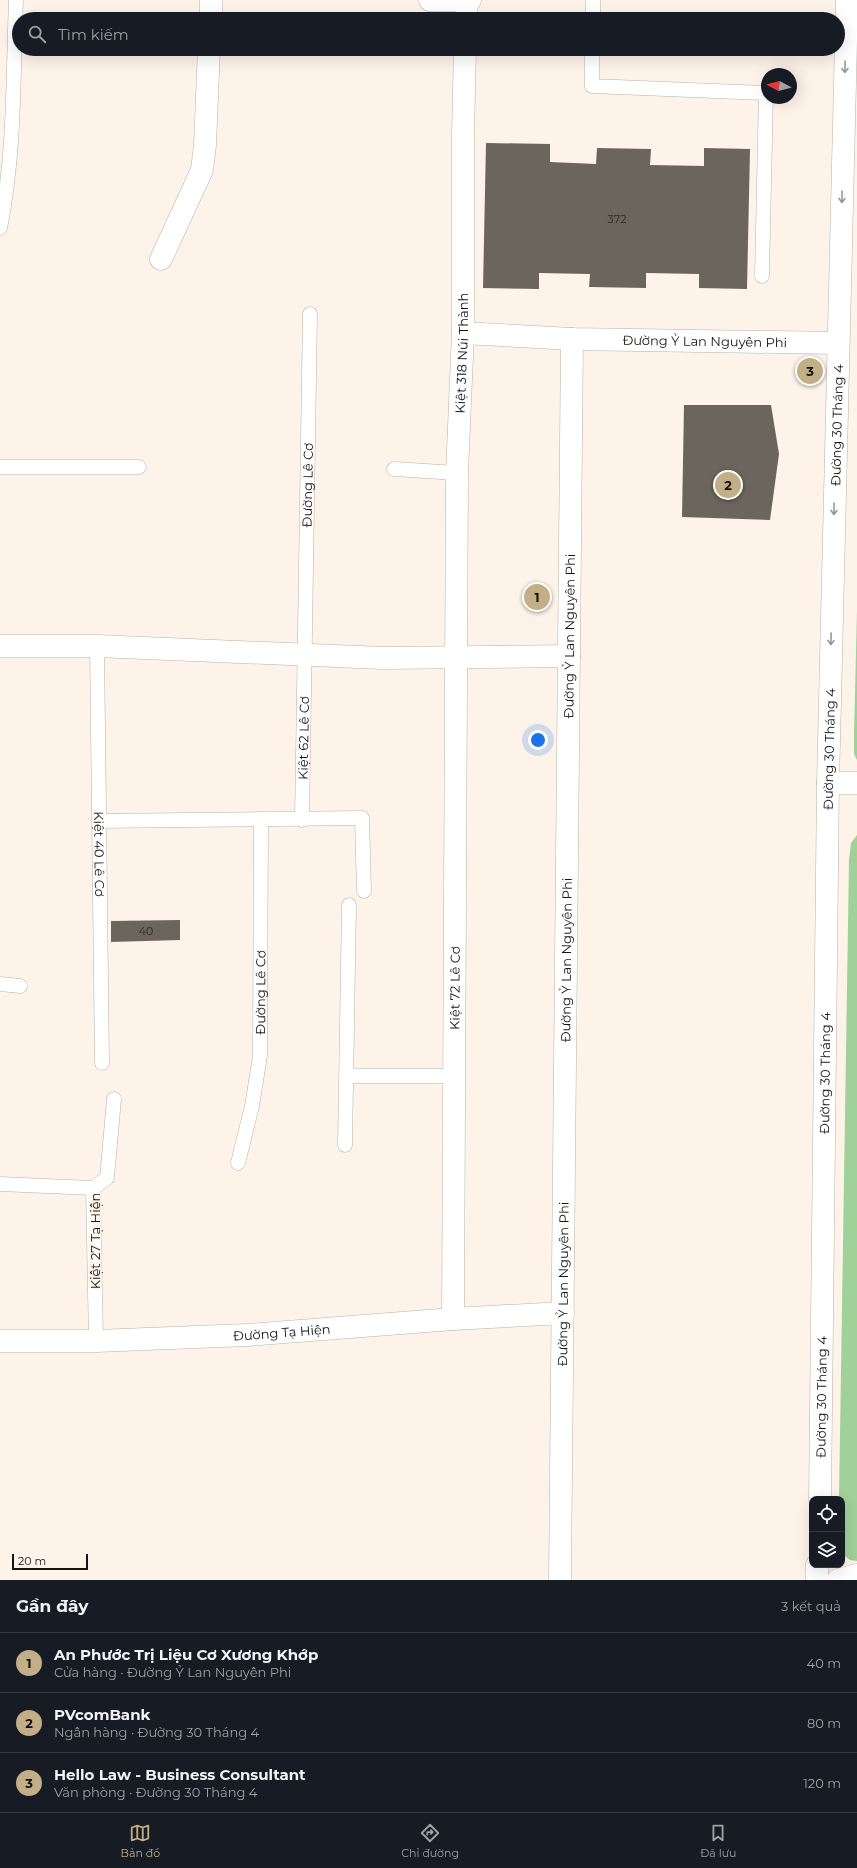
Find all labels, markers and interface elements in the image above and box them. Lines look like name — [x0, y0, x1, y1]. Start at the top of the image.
search box — [12, 12, 845, 56]
icon: search — [26, 23, 48, 45]
text: Tìm kiếm — [58, 25, 129, 44]
one-way arrow — [841, 60, 849, 73]
north arrow — [761, 68, 797, 104]
one-way arrow — [838, 190, 846, 203]
house number: 372 — [608, 212, 626, 226]
street label: Kiệt 318 Núi Thành — [452, 293, 471, 414]
street label: Đường Ỷ Lan Nguyên Phi — [622, 332, 787, 350]
pin: 3 — [797, 356, 823, 386]
street label: Đường 30 Tháng 4 — [827, 364, 846, 486]
street label: Đường Lê Cơ — [299, 443, 316, 527]
pin: 2 — [715, 470, 741, 500]
one-way arrow — [830, 502, 838, 515]
street label: Đường Ỷ Lan Nguyên Phi — [560, 554, 578, 718]
pin: 1 — [524, 582, 550, 612]
one-way arrow — [828, 632, 835, 645]
street label: Đường 30 Tháng 4 — [820, 688, 838, 810]
street label: Kiệt 62 Lê Cơ — [295, 696, 312, 780]
your location — [528, 730, 548, 750]
street label: Kiệt 40 Lê Cơ — [91, 811, 108, 897]
street label: Đường Ỷ Lan Nguyên Phi — [557, 878, 575, 1042]
house number: 40 — [139, 924, 153, 938]
street label: Kiệt 72 Lê Cơ — [446, 946, 463, 1030]
street label: Đường Lê Cơ — [252, 950, 268, 1035]
street label: Đường 30 Tháng 4 — [816, 1012, 833, 1134]
street label: Kiệt 27 Tạ Hiện — [87, 1193, 103, 1289]
street label: Đường Ỷ Lan Nguyên Phi — [554, 1202, 572, 1366]
street label: Đường Tạ Hiện — [233, 1321, 331, 1344]
street label: Đường 30 Tháng 4 — [812, 1336, 830, 1458]
map controls — [809, 1496, 845, 1568]
button: locate — [809, 1496, 845, 1532]
button: layers — [809, 1532, 845, 1568]
scale bar — [12, 1552, 88, 1571]
text: 20 m — [18, 1554, 46, 1568]
text: Gần đây — [16, 1596, 88, 1616]
text: 3 kết quả — [781, 1598, 841, 1614]
text: An Phước Trị Liệu Cơ Xương Khớp — [54, 1645, 318, 1664]
text: 1 — [26, 1655, 32, 1671]
text: 40 m — [807, 1655, 841, 1671]
text: Cửa hàng · Đường Ỷ Lan Nguyên Phi — [54, 1664, 291, 1680]
text: PVcomBank — [54, 1705, 150, 1724]
text: 2 — [25, 1715, 33, 1731]
text: 80 m — [807, 1715, 841, 1731]
text: Ngân hàng · Đường 30 Tháng 4 — [54, 1724, 259, 1740]
text: Hello Law - Business Consultant — [54, 1765, 306, 1784]
text: 3 — [25, 1775, 33, 1791]
text: 120 m — [803, 1775, 841, 1791]
text: Văn phòng · Đường 30 Tháng 4 — [54, 1784, 257, 1800]
tab: Bản đồ — [121, 1822, 160, 1860]
tab: Chỉ đường — [401, 1822, 459, 1860]
tab: Đã lưu — [700, 1822, 736, 1860]

